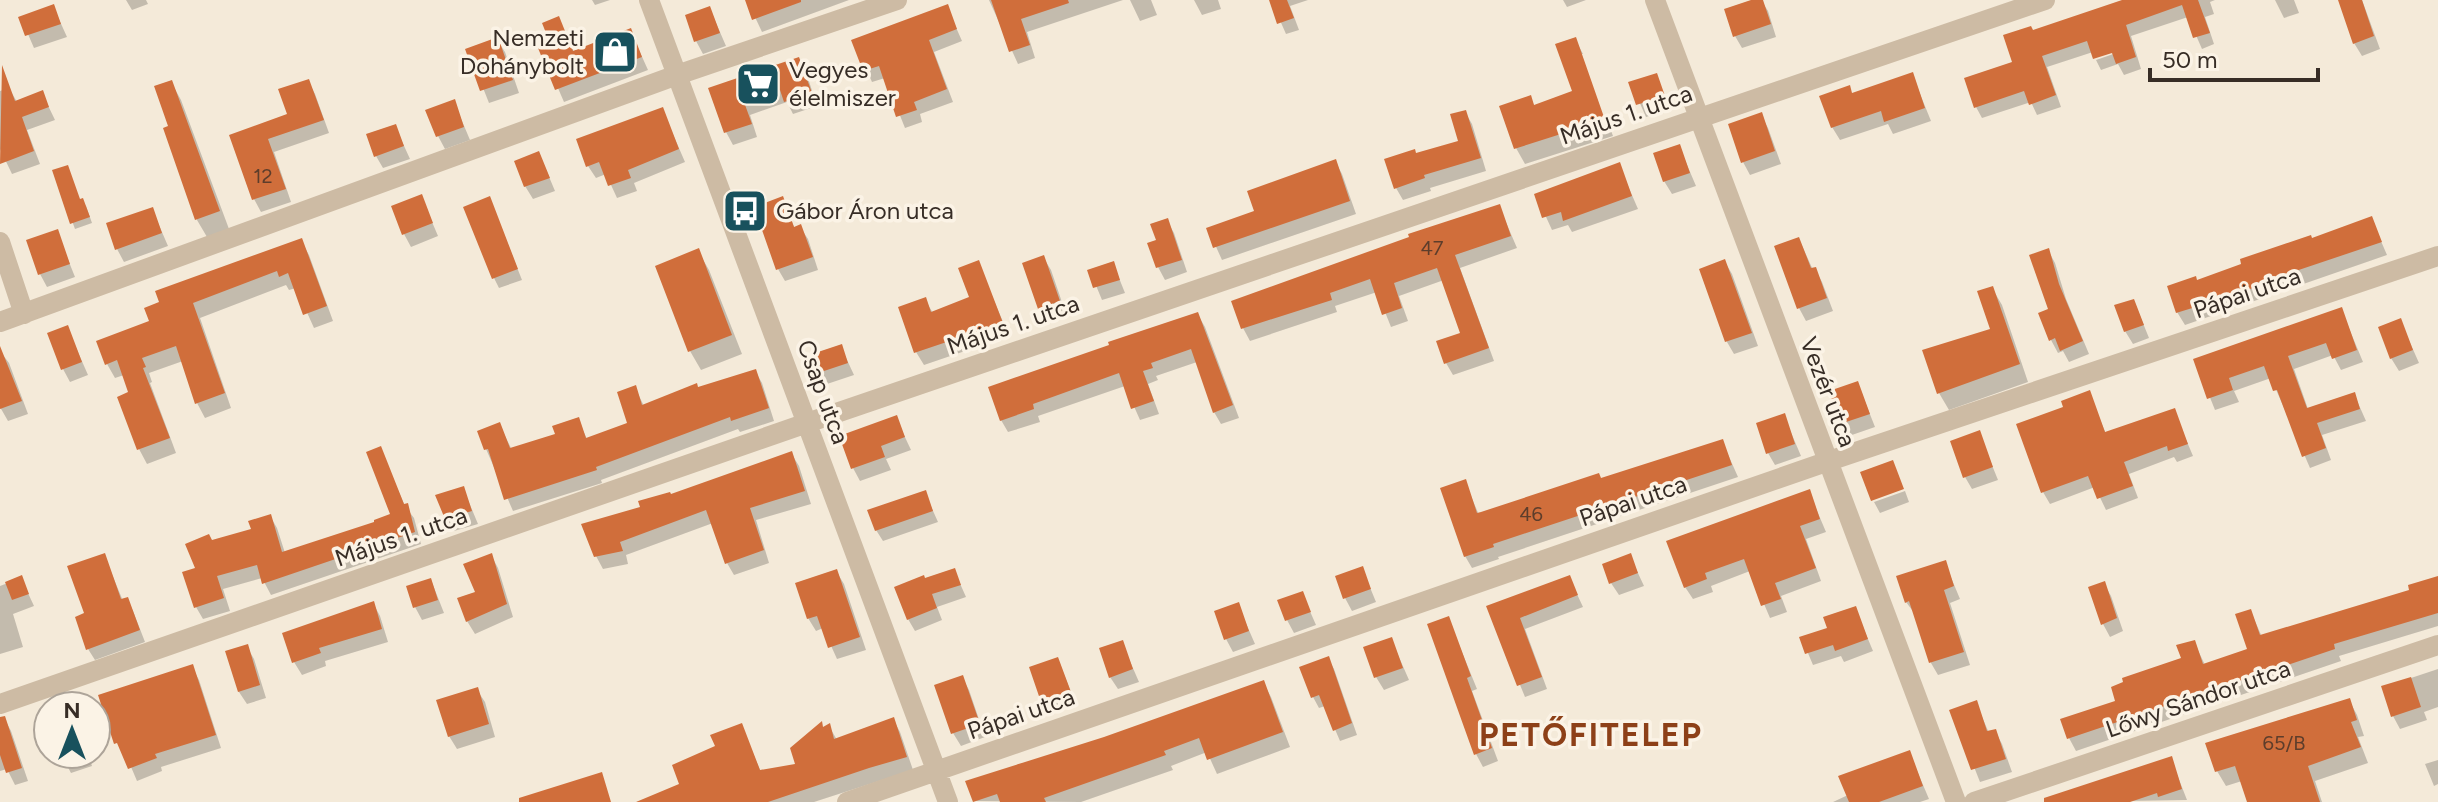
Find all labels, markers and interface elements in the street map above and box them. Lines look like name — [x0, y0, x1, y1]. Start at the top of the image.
place label: Nemzeti Dohánybolt — [460, 23, 584, 80]
shop icon: Nemzeti Dohánybolt — [591, 28, 639, 76]
scale bar — [2150, 32, 2318, 82]
text: 50 m — [2162, 45, 2218, 74]
place label: Vegyes élelmiszer — [789, 55, 896, 112]
supermarket icon: Vegyes élelmiszer — [734, 60, 782, 108]
street label: Május 1. utca — [1556, 78, 1696, 151]
house number: 12 — [253, 164, 273, 188]
bus stop icon: Gábor Áron utca — [721, 187, 769, 235]
place label: Gábor Áron utca — [776, 196, 954, 225]
house number: 47 — [1420, 236, 1444, 260]
street label: Pápai utca — [2189, 261, 2304, 324]
street label: Május 1. utca — [943, 288, 1083, 361]
street label: Vezér utca — [1794, 333, 1863, 451]
street label: Csap utca — [791, 336, 856, 448]
street label: Pápai utca — [1575, 469, 1690, 532]
street label: Május 1. utca — [331, 500, 471, 573]
house number: 46 — [1519, 502, 1543, 526]
street label: Lőwy Sándor utca — [2102, 653, 2294, 744]
street label: Pápai utca — [963, 682, 1078, 745]
north arrow — [32, 690, 112, 770]
text: N — [63, 697, 81, 724]
district label: PETŐFITELEP — [1479, 716, 1703, 754]
house number: 65/B — [2263, 731, 2305, 755]

